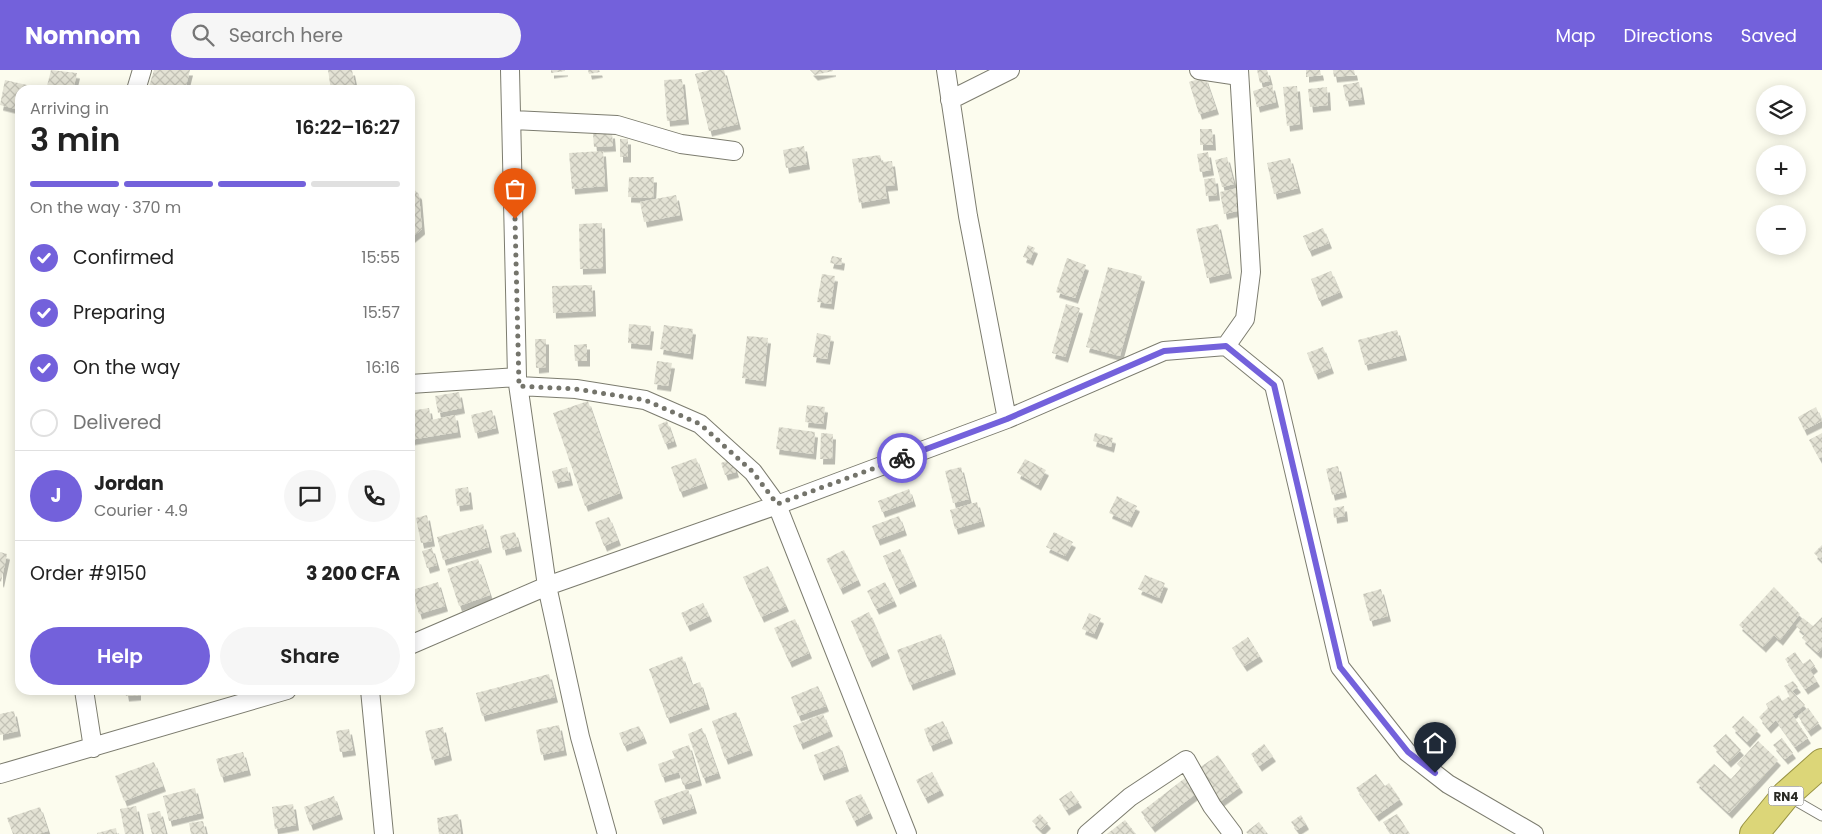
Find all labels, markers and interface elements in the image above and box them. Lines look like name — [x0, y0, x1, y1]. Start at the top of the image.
search box — [171, 13, 521, 58]
text: Nomnom — [25, 19, 141, 52]
icon: search — [189, 21, 217, 49]
text: Search here — [229, 22, 343, 49]
text: Map — [1556, 23, 1595, 48]
text: Directions — [1623, 23, 1713, 48]
text: Saved — [1741, 23, 1797, 48]
map controls — [1756, 85, 1806, 255]
button: layers — [1756, 85, 1806, 135]
text: Arriving in — [30, 97, 109, 120]
text: 16:22–16:27 — [295, 114, 400, 141]
text: 3 min — [30, 117, 120, 162]
button: + — [1756, 145, 1806, 195]
pin — [494, 168, 536, 219]
icon: bag — [501, 175, 529, 203]
text: On the way · 370 m — [30, 196, 181, 219]
button: − — [1756, 205, 1806, 255]
icon: check — [30, 244, 58, 272]
text: Confirmed — [73, 244, 174, 271]
text: 15:55 — [361, 246, 400, 269]
icon: check — [30, 299, 58, 327]
text: Preparing — [73, 299, 165, 326]
text: 15:57 — [363, 301, 400, 324]
icon: check — [30, 354, 58, 382]
text: On the way — [73, 354, 180, 381]
text: 16:16 — [366, 356, 400, 379]
text: Delivered — [73, 409, 162, 436]
courier — [877, 433, 927, 483]
icon: bike — [888, 444, 916, 472]
text: Jordan — [94, 470, 164, 497]
button: chat — [284, 470, 336, 522]
button: phone — [348, 470, 400, 522]
text: J — [51, 482, 61, 509]
text: Courier · 4.9 — [94, 499, 188, 522]
text: Order #9150 — [30, 560, 147, 587]
text: 3 200 CFA — [306, 560, 400, 587]
button: Help — [30, 627, 210, 685]
button: Share — [220, 627, 400, 685]
pin — [1414, 722, 1456, 773]
icon: home — [1421, 729, 1449, 757]
road number: RN4 — [1768, 786, 1804, 806]

